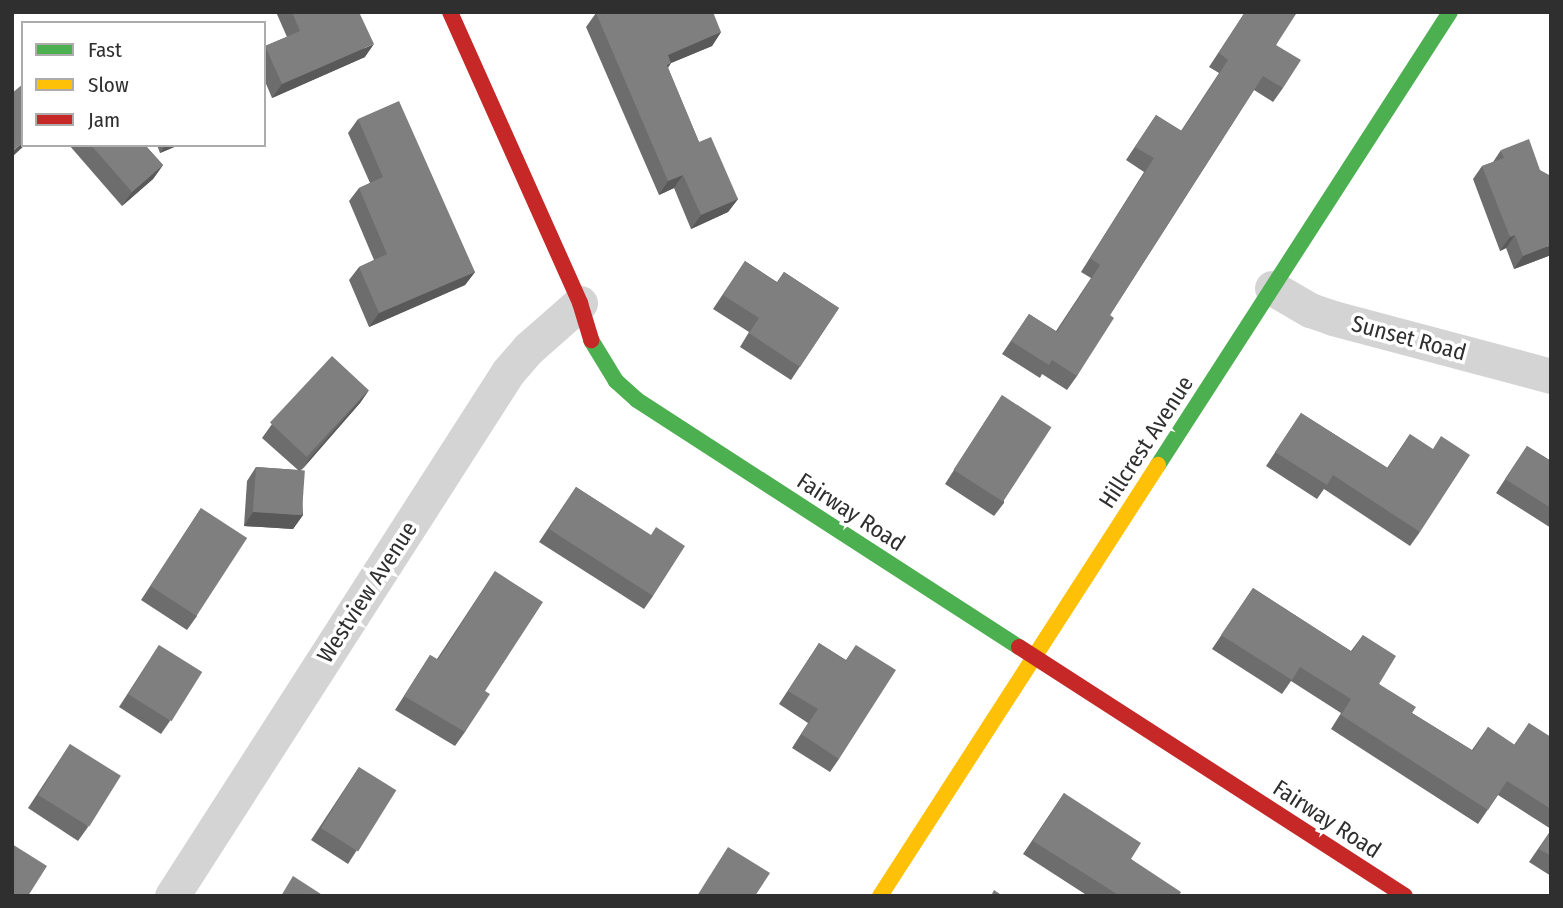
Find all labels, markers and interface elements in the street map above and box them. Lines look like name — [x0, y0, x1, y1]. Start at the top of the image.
legend — [21, 21, 266, 147]
text: Fast — [88, 37, 122, 63]
text: Slow — [88, 72, 129, 98]
text: Jam — [88, 107, 120, 133]
street label: Sunset Road — [1349, 309, 1469, 367]
street label: Hillcrest Avenue — [1093, 371, 1199, 513]
street label: Fairway Road — [792, 467, 910, 557]
street label: Westview Avenue — [311, 516, 423, 668]
street label: Fairway Road — [1268, 774, 1386, 864]

